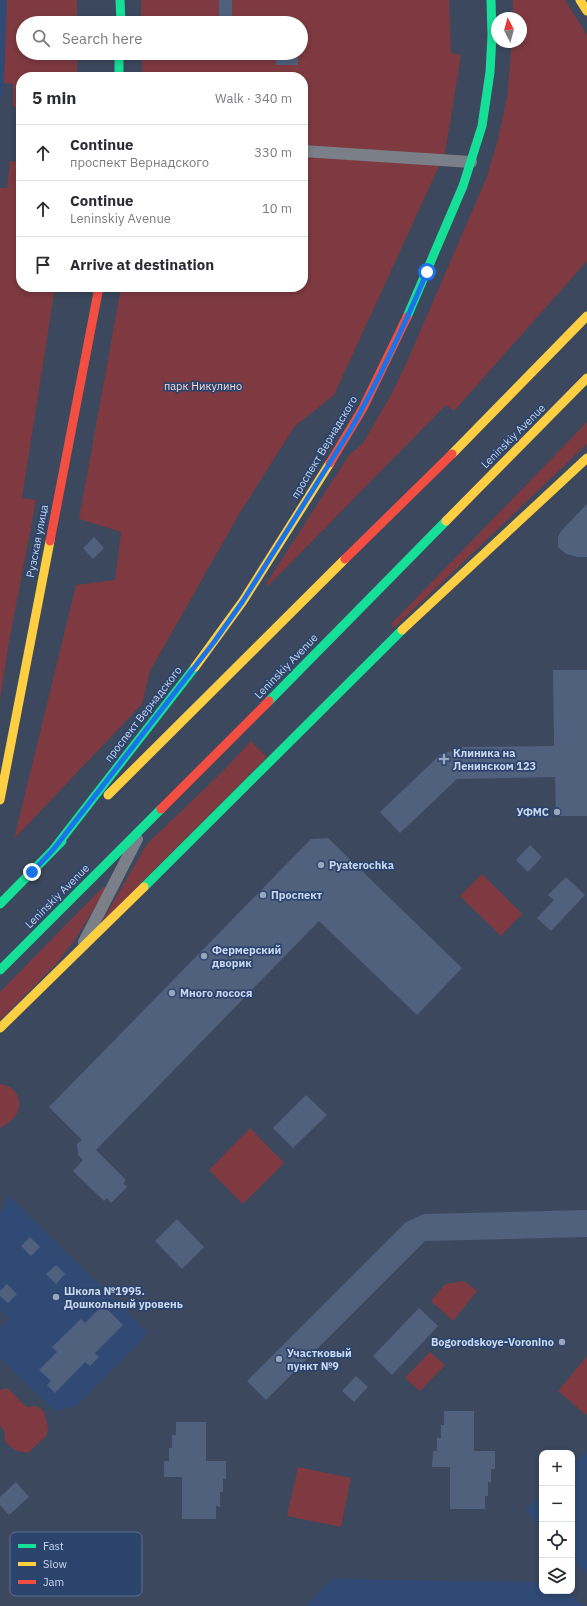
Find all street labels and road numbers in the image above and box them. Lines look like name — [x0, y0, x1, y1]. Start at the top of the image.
street label: проспект Вернадского — [288, 393, 360, 501]
street label: Leninskiy Avenue — [478, 401, 548, 471]
street label: Рузская улица — [23, 503, 51, 579]
street label: Leninskiy Avenue — [251, 630, 321, 702]
street label: проспект Вернадского — [101, 663, 185, 765]
street label: Leninskiy Avenue — [22, 861, 92, 931]

